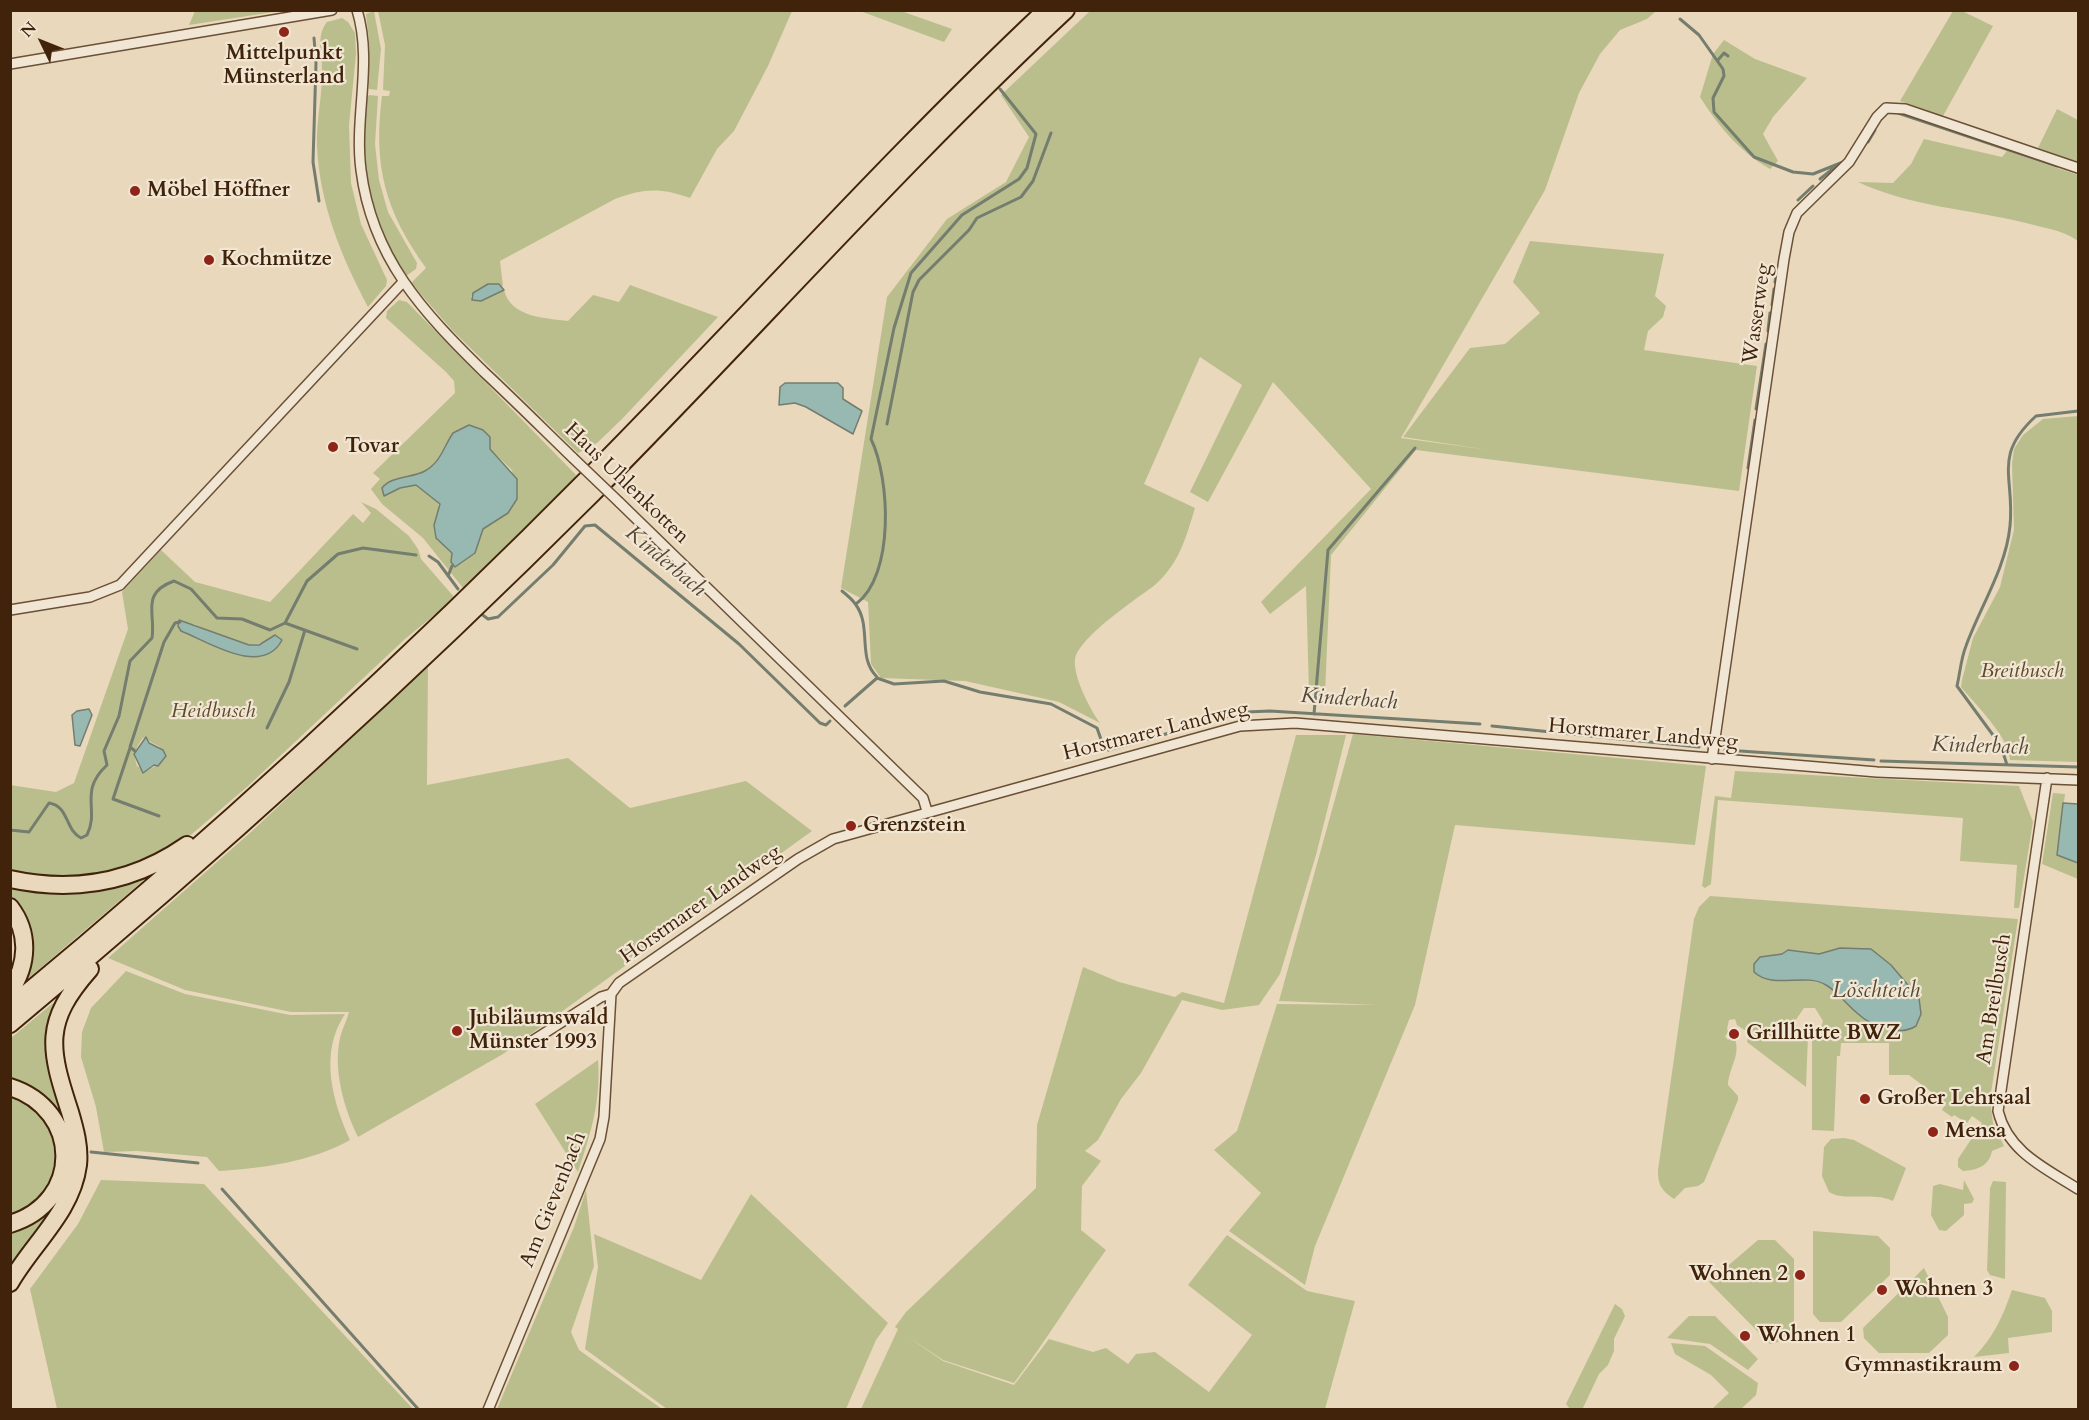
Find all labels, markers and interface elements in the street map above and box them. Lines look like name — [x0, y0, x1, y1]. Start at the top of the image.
north arrow — [12, 12, 72, 72]
text: N — [16, 17, 42, 42]
marker: Mittelpunkt Münsterland — [277, 25, 291, 39]
place label: Mittelpunkt Münsterland — [223, 41, 345, 91]
place label: Möbel Höffner — [147, 178, 290, 204]
marker: Möbel Höffner — [128, 184, 142, 198]
place label: Kochmütze — [221, 247, 332, 273]
marker: Kochmütze — [202, 253, 216, 267]
street label: Wasserweg — [1738, 262, 1778, 366]
street label: Haus Uhlenkotten — [558, 418, 694, 550]
place label: Tovar — [345, 434, 399, 460]
marker: Tovar — [326, 440, 340, 454]
water label: Kinderbach — [619, 521, 711, 603]
park label: Breitbusch — [1980, 659, 2064, 685]
water label: Kinderbach — [1300, 683, 1398, 717]
street label: Horstmarer Landweg — [1060, 697, 1252, 767]
park label: Heidbusch — [171, 699, 255, 725]
street label: Horstmarer Landweg — [1547, 714, 1739, 756]
water label: Kinderbach — [1931, 732, 2029, 762]
place label: Grenzstein — [863, 813, 966, 839]
marker: Grenzstein — [844, 819, 858, 833]
street label: Horstmarer Landweg — [616, 840, 786, 970]
street label: Am Breilbusch — [1972, 932, 2018, 1066]
water label: Löschteich — [1832, 979, 1920, 1005]
place label: Jubiläumswald Münster 1993 — [469, 1006, 608, 1056]
place label: Grillhütte BWZ — [1746, 1021, 1901, 1047]
marker: Jubiläumswald Münster 1993 — [450, 1024, 464, 1038]
marker: Grillhütte BWZ — [1727, 1027, 1741, 1041]
place label: Großer Lehrsaal — [1877, 1086, 2031, 1112]
marker: Großer Lehrsaal — [1858, 1092, 1872, 1106]
place label: Mensa — [1945, 1119, 2006, 1145]
marker: Mensa — [1926, 1125, 1940, 1139]
street label: Am Gievenbach — [515, 1129, 593, 1271]
place label: Wohnen 2 — [1689, 1262, 1788, 1288]
marker: Wohnen 2 — [1793, 1268, 1807, 1282]
place label: Wohnen 3 — [1894, 1277, 1993, 1303]
marker: Wohnen 3 — [1875, 1283, 1889, 1297]
place label: Wohnen 1 — [1757, 1323, 1856, 1349]
marker: Wohnen 1 — [1738, 1329, 1752, 1343]
place label: Gymnastikraum — [1844, 1353, 2002, 1379]
marker: Gymnastikraum — [2007, 1359, 2021, 1373]

